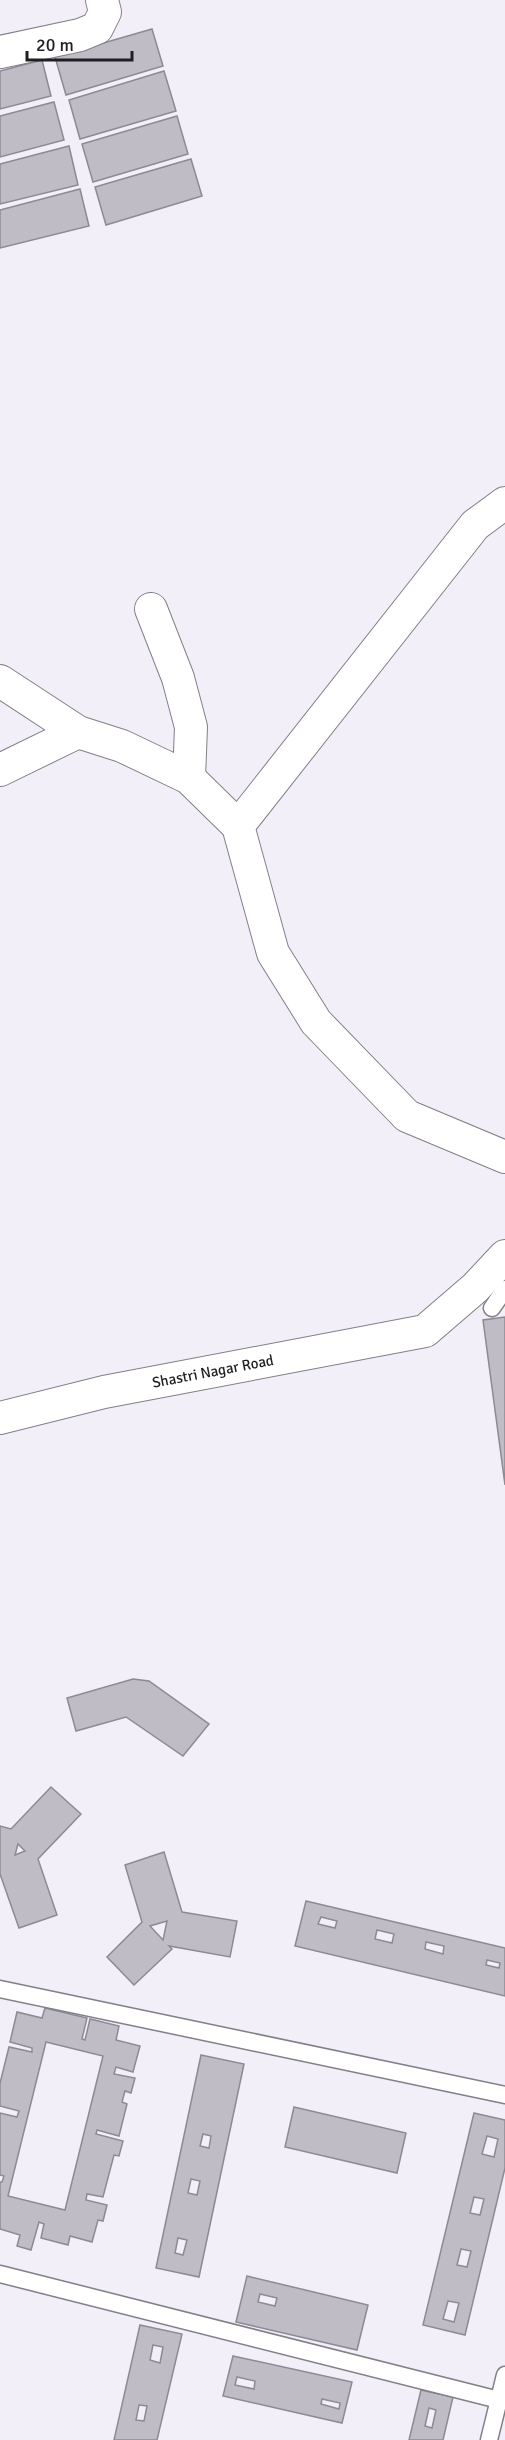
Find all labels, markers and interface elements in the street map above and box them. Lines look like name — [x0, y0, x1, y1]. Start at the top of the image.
scale bar — [27, 24, 132, 62]
text: 20 m — [36, 34, 74, 56]
street label: Shastri Nagar Road — [151, 1351, 275, 1392]

